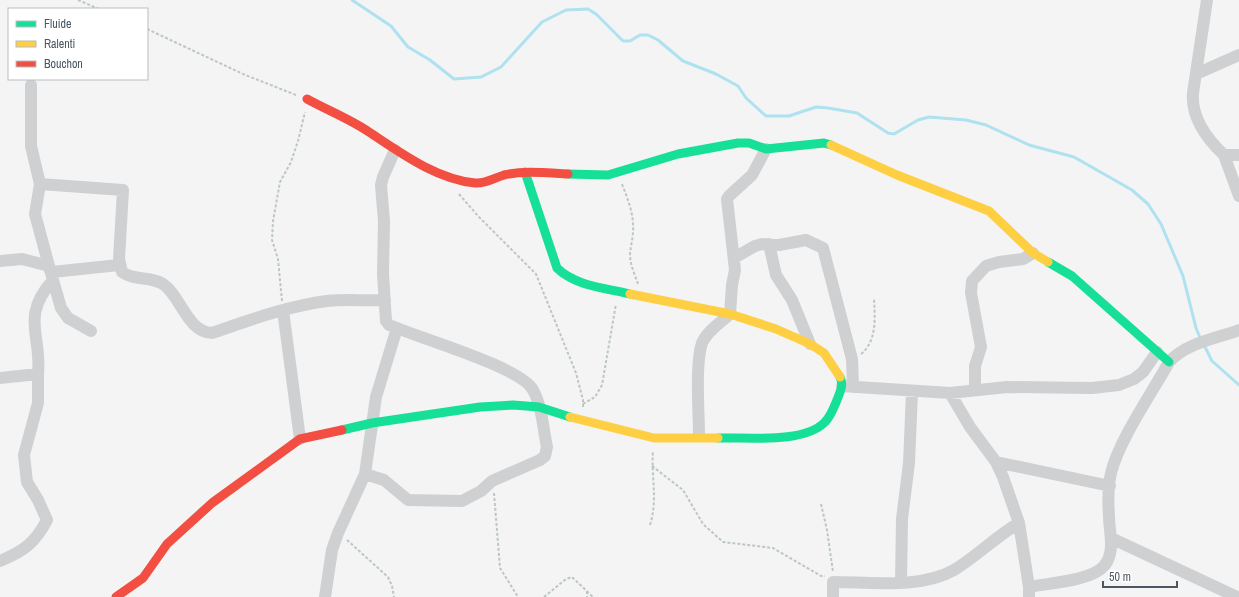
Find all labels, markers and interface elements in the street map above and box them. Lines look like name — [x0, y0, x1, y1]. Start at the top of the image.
legend — [8, 8, 148, 80]
text: Fluide — [44, 16, 71, 32]
text: Ralenti — [44, 36, 75, 52]
text: Bouchon — [44, 56, 83, 72]
scale bar — [1103, 563, 1177, 589]
text: 50 m — [1109, 569, 1131, 585]

